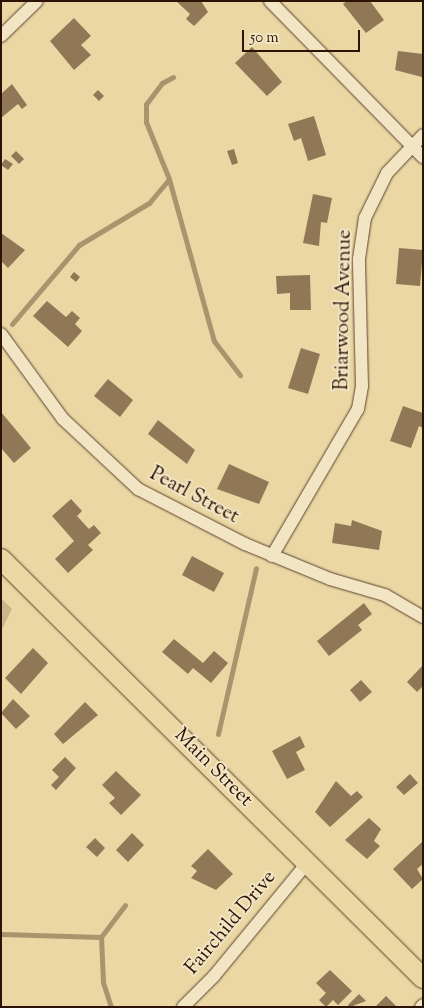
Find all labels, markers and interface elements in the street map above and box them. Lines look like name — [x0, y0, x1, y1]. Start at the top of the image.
scale bar — [244, 20, 362, 52]
text: 50 m — [250, 28, 279, 49]
street label: Briarwood Avenue — [331, 229, 357, 391]
street label: Pearl Street — [145, 463, 243, 529]
street label: Main Street — [169, 724, 257, 812]
street label: Fairchild Drive — [181, 866, 281, 980]

